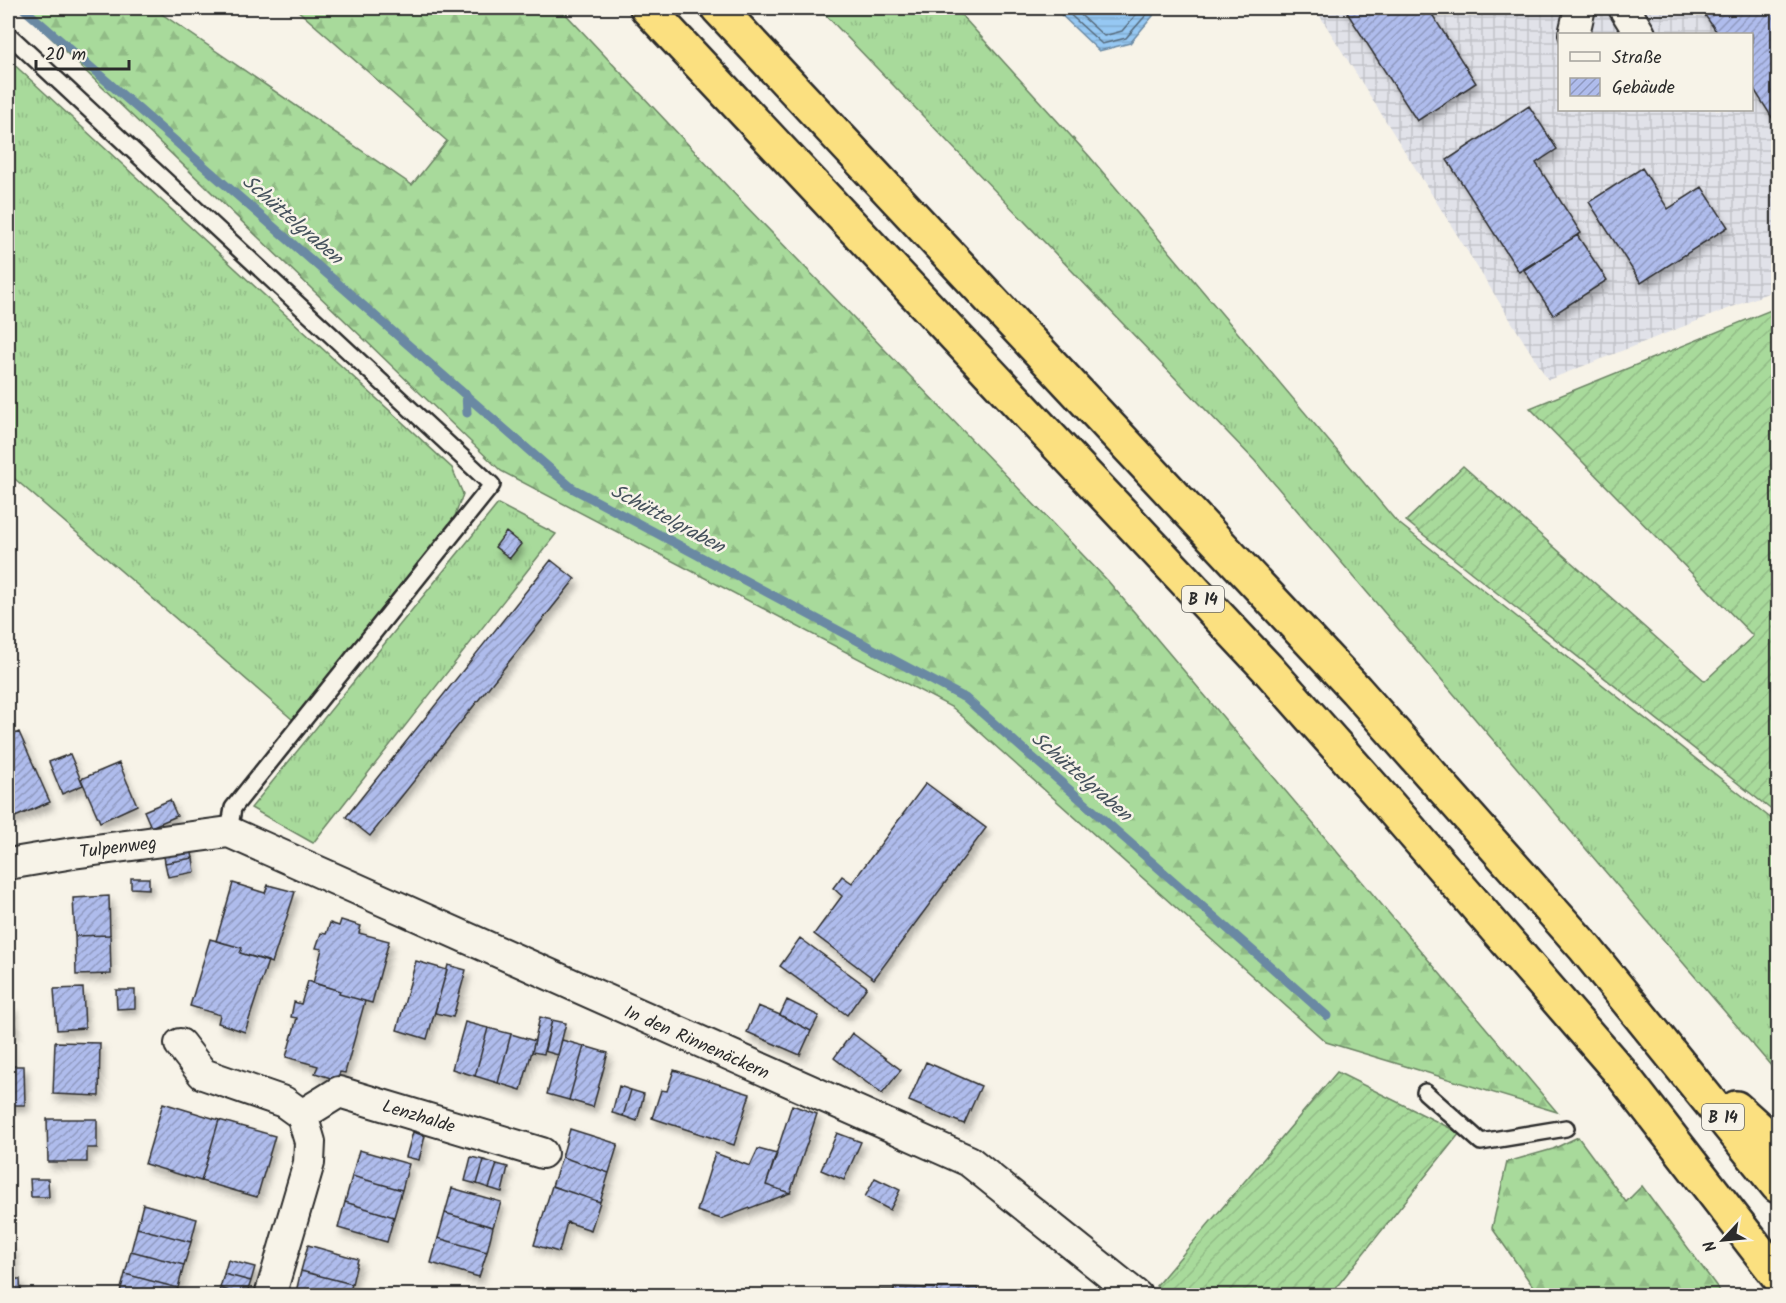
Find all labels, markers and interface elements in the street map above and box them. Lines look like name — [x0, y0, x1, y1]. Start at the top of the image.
scale bar — [36, 33, 129, 71]
legend — [1558, 33, 1753, 111]
text: 20 m — [45, 41, 86, 70]
text: Straße — [1612, 44, 1662, 73]
text: Gebäude — [1612, 74, 1675, 103]
water label: Schüttelgraben — [234, 167, 350, 274]
water label: Schüttelgraben — [604, 476, 731, 564]
road number: B 14 — [1182, 586, 1224, 612]
water label: Schüttelgraben — [1023, 724, 1139, 831]
street label: Tulpenweg — [78, 829, 159, 868]
street label: In den Rinnenäckern — [619, 998, 774, 1088]
street label: Lenzhalde — [378, 1093, 459, 1142]
road number: B 14 — [1702, 1104, 1744, 1130]
north arrow — [1693, 1210, 1753, 1270]
text: N — [1697, 1236, 1724, 1256]

